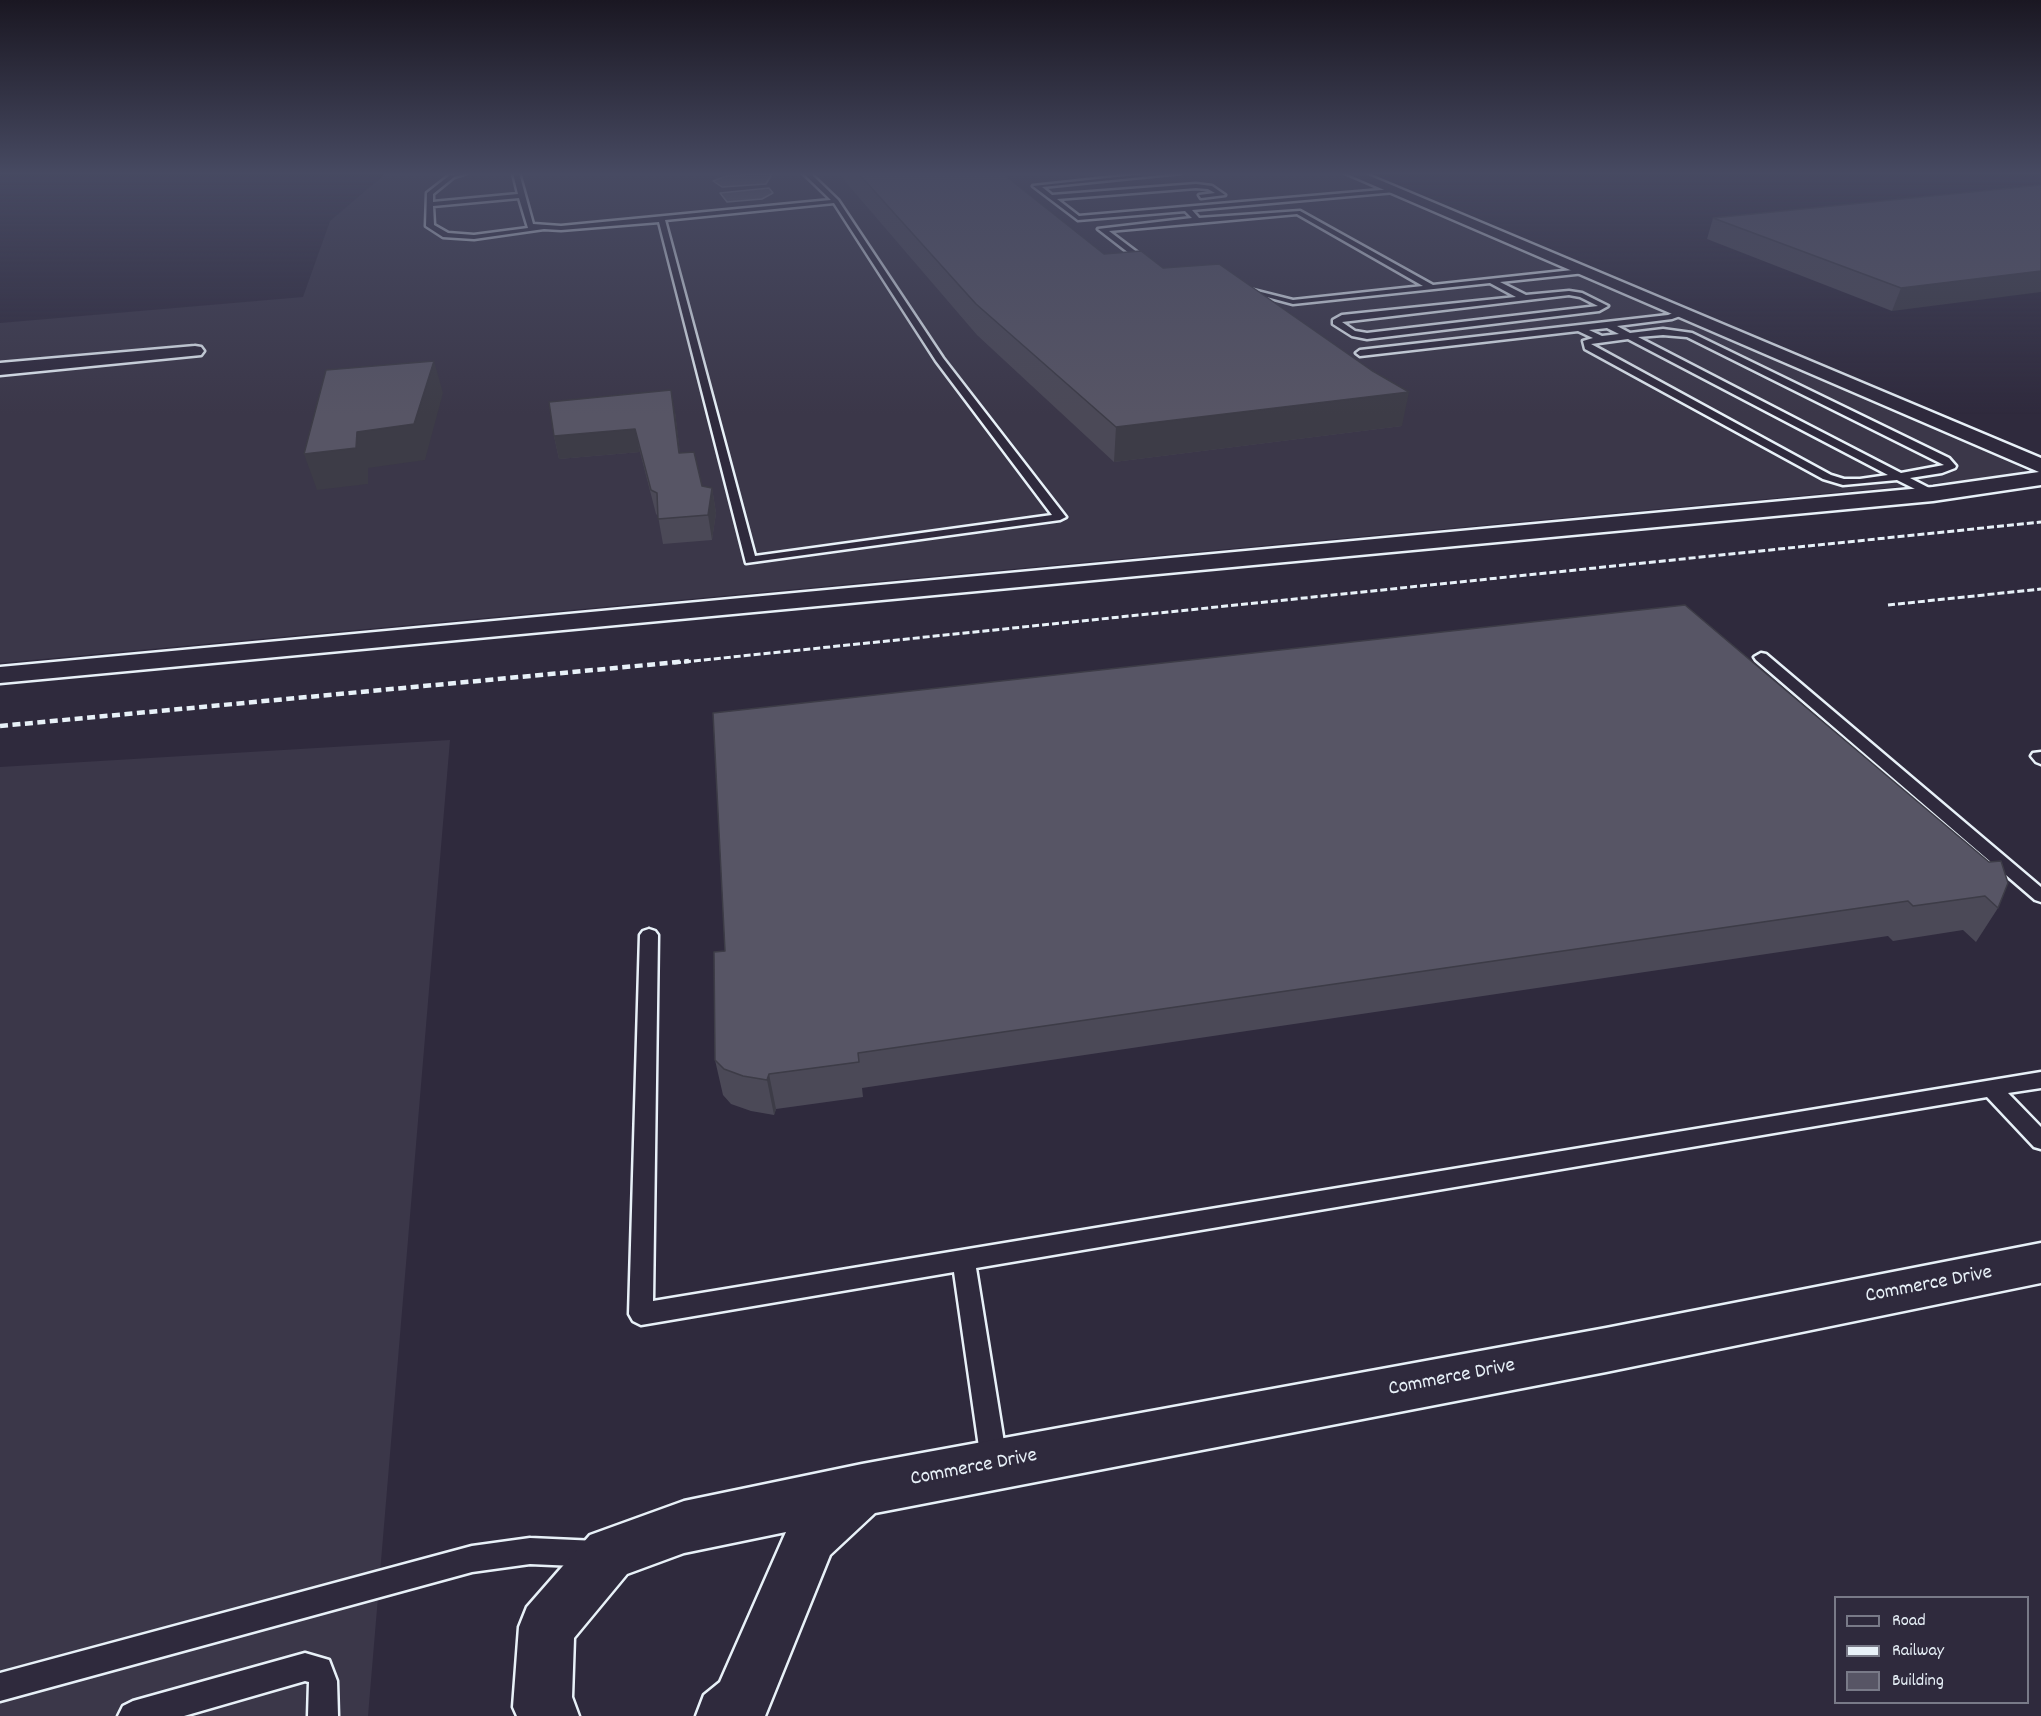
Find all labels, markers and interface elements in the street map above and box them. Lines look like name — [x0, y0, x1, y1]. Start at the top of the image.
street label: Commerce Drive — [1863, 1261, 1995, 1311]
street label: Commerce Drive — [1386, 1354, 1518, 1404]
street label: Commerce Drive — [908, 1444, 1040, 1494]
legend — [1834, 1596, 2029, 1704]
text: Road — [1892, 1609, 1926, 1634]
text: Railway — [1892, 1639, 1944, 1664]
text: Building — [1892, 1669, 1944, 1694]

